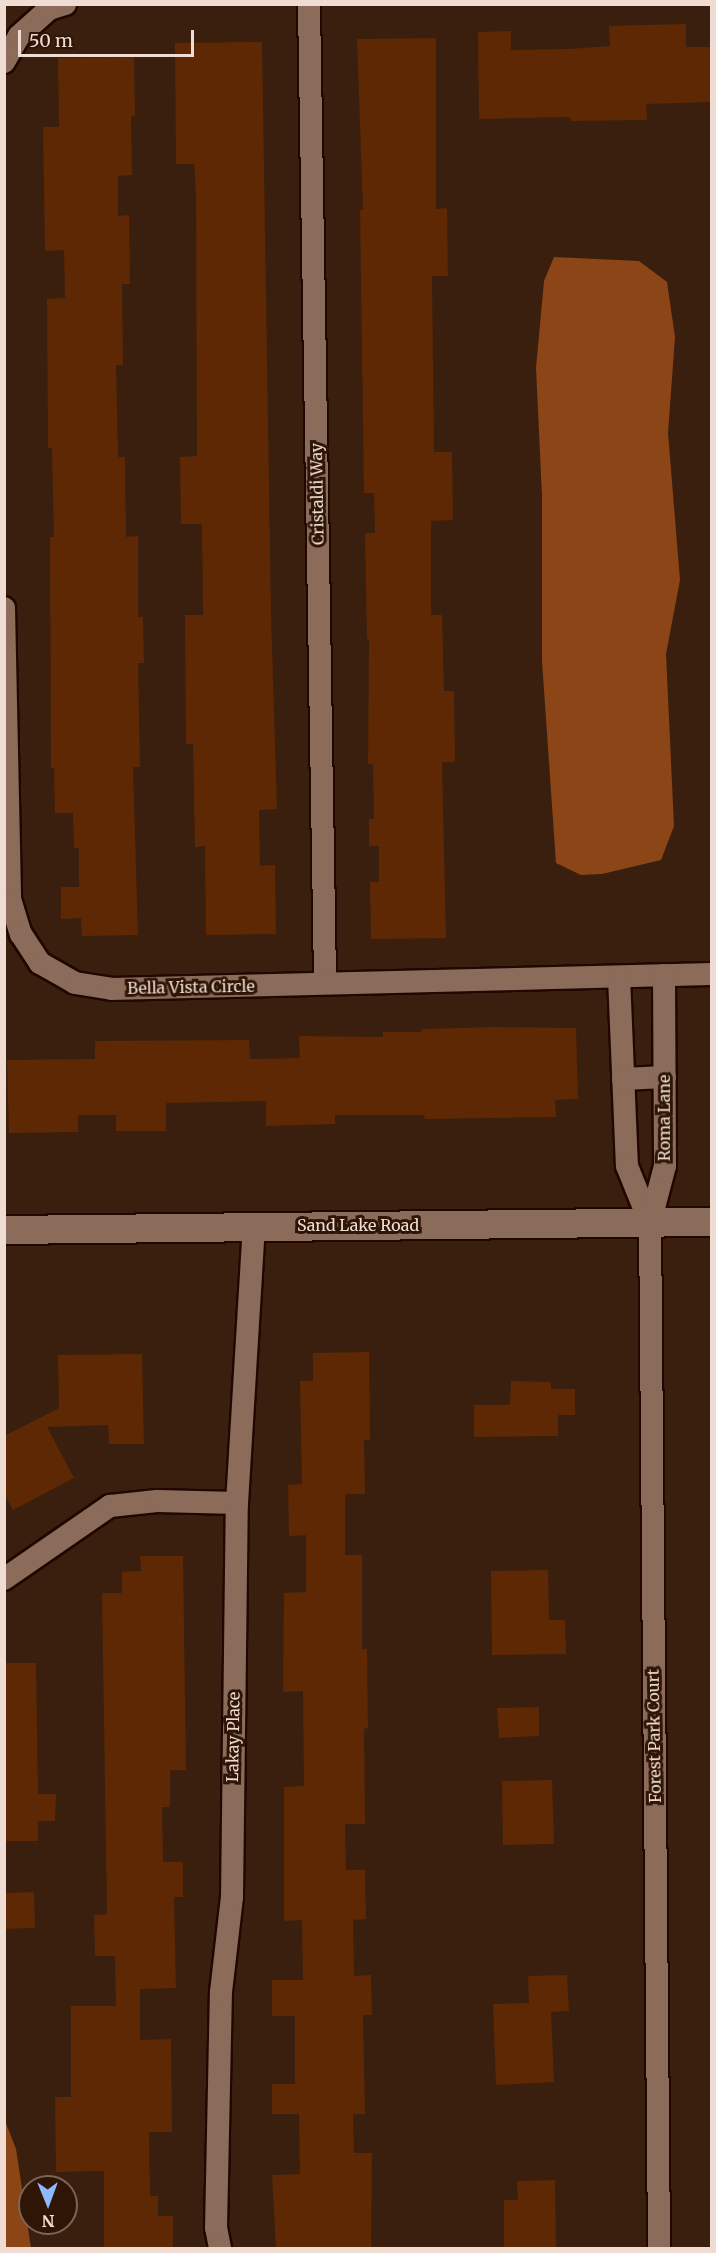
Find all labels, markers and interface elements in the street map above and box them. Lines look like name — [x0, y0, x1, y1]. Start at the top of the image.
scale bar — [21, 18, 196, 56]
text: 50 m — [29, 29, 73, 52]
street label: Cristaldi Way — [307, 443, 327, 545]
street label: Bella Vista Circle — [127, 976, 255, 998]
street label: Roma Lane — [654, 1075, 674, 1161]
street label: Sand Lake Road — [297, 1215, 419, 1235]
street label: Forest Park Court — [643, 1669, 665, 1803]
street label: Lakay Place — [223, 1692, 243, 1782]
north arrow — [18, 2175, 78, 2235]
text: N — [42, 2211, 55, 2231]

